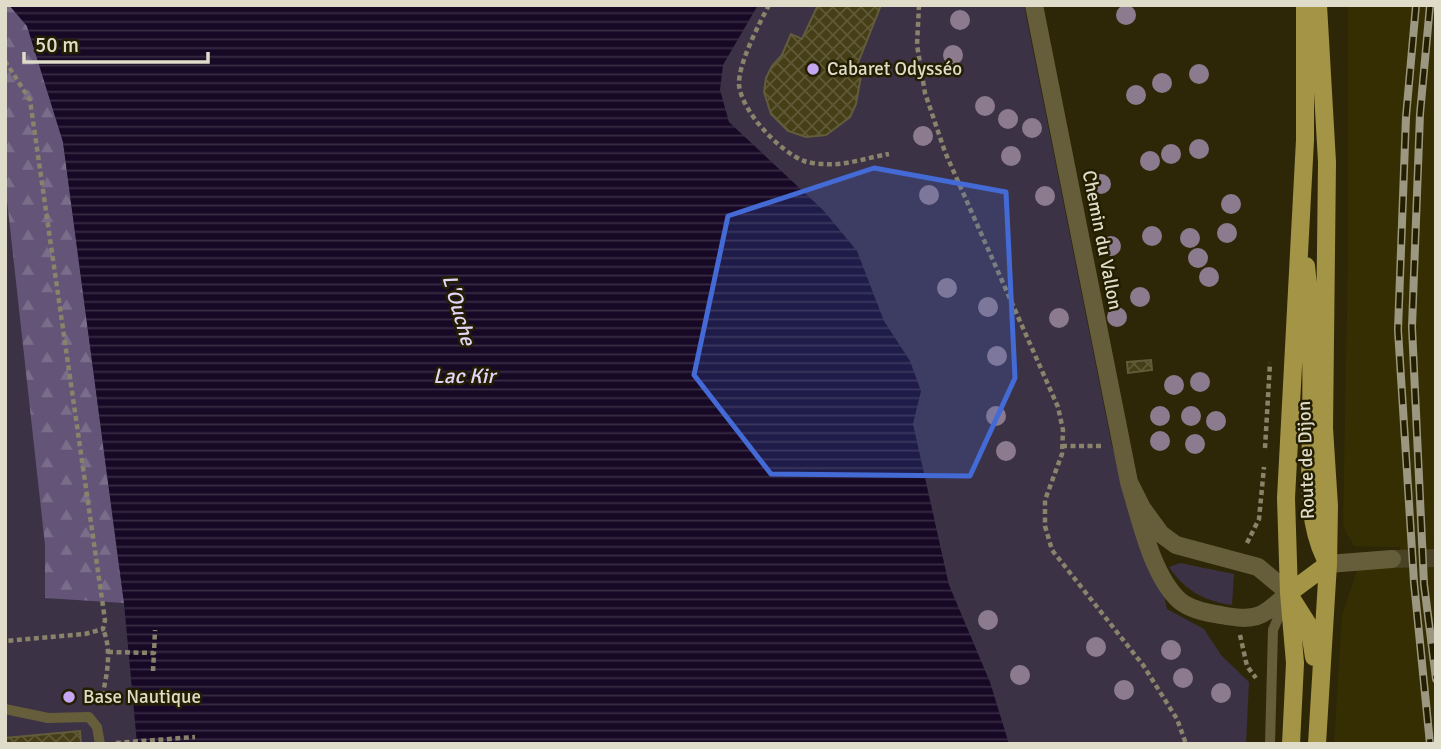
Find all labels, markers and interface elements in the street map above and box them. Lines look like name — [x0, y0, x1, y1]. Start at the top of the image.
scale bar — [24, 21, 208, 65]
text: 50 m — [35, 32, 79, 58]
place label: Cabaret Odysséo — [827, 57, 962, 81]
marker: Cabaret Odysséo — [805, 61, 821, 77]
street label: Chemin du Vallon — [1077, 168, 1127, 312]
water label: L'Ouche — [437, 272, 482, 350]
water label: Lac Kir — [433, 363, 498, 389]
street label: Route de Dijon — [1292, 400, 1320, 520]
place label: Base Nautique — [83, 685, 201, 709]
marker: Base Nautique — [61, 689, 77, 705]

